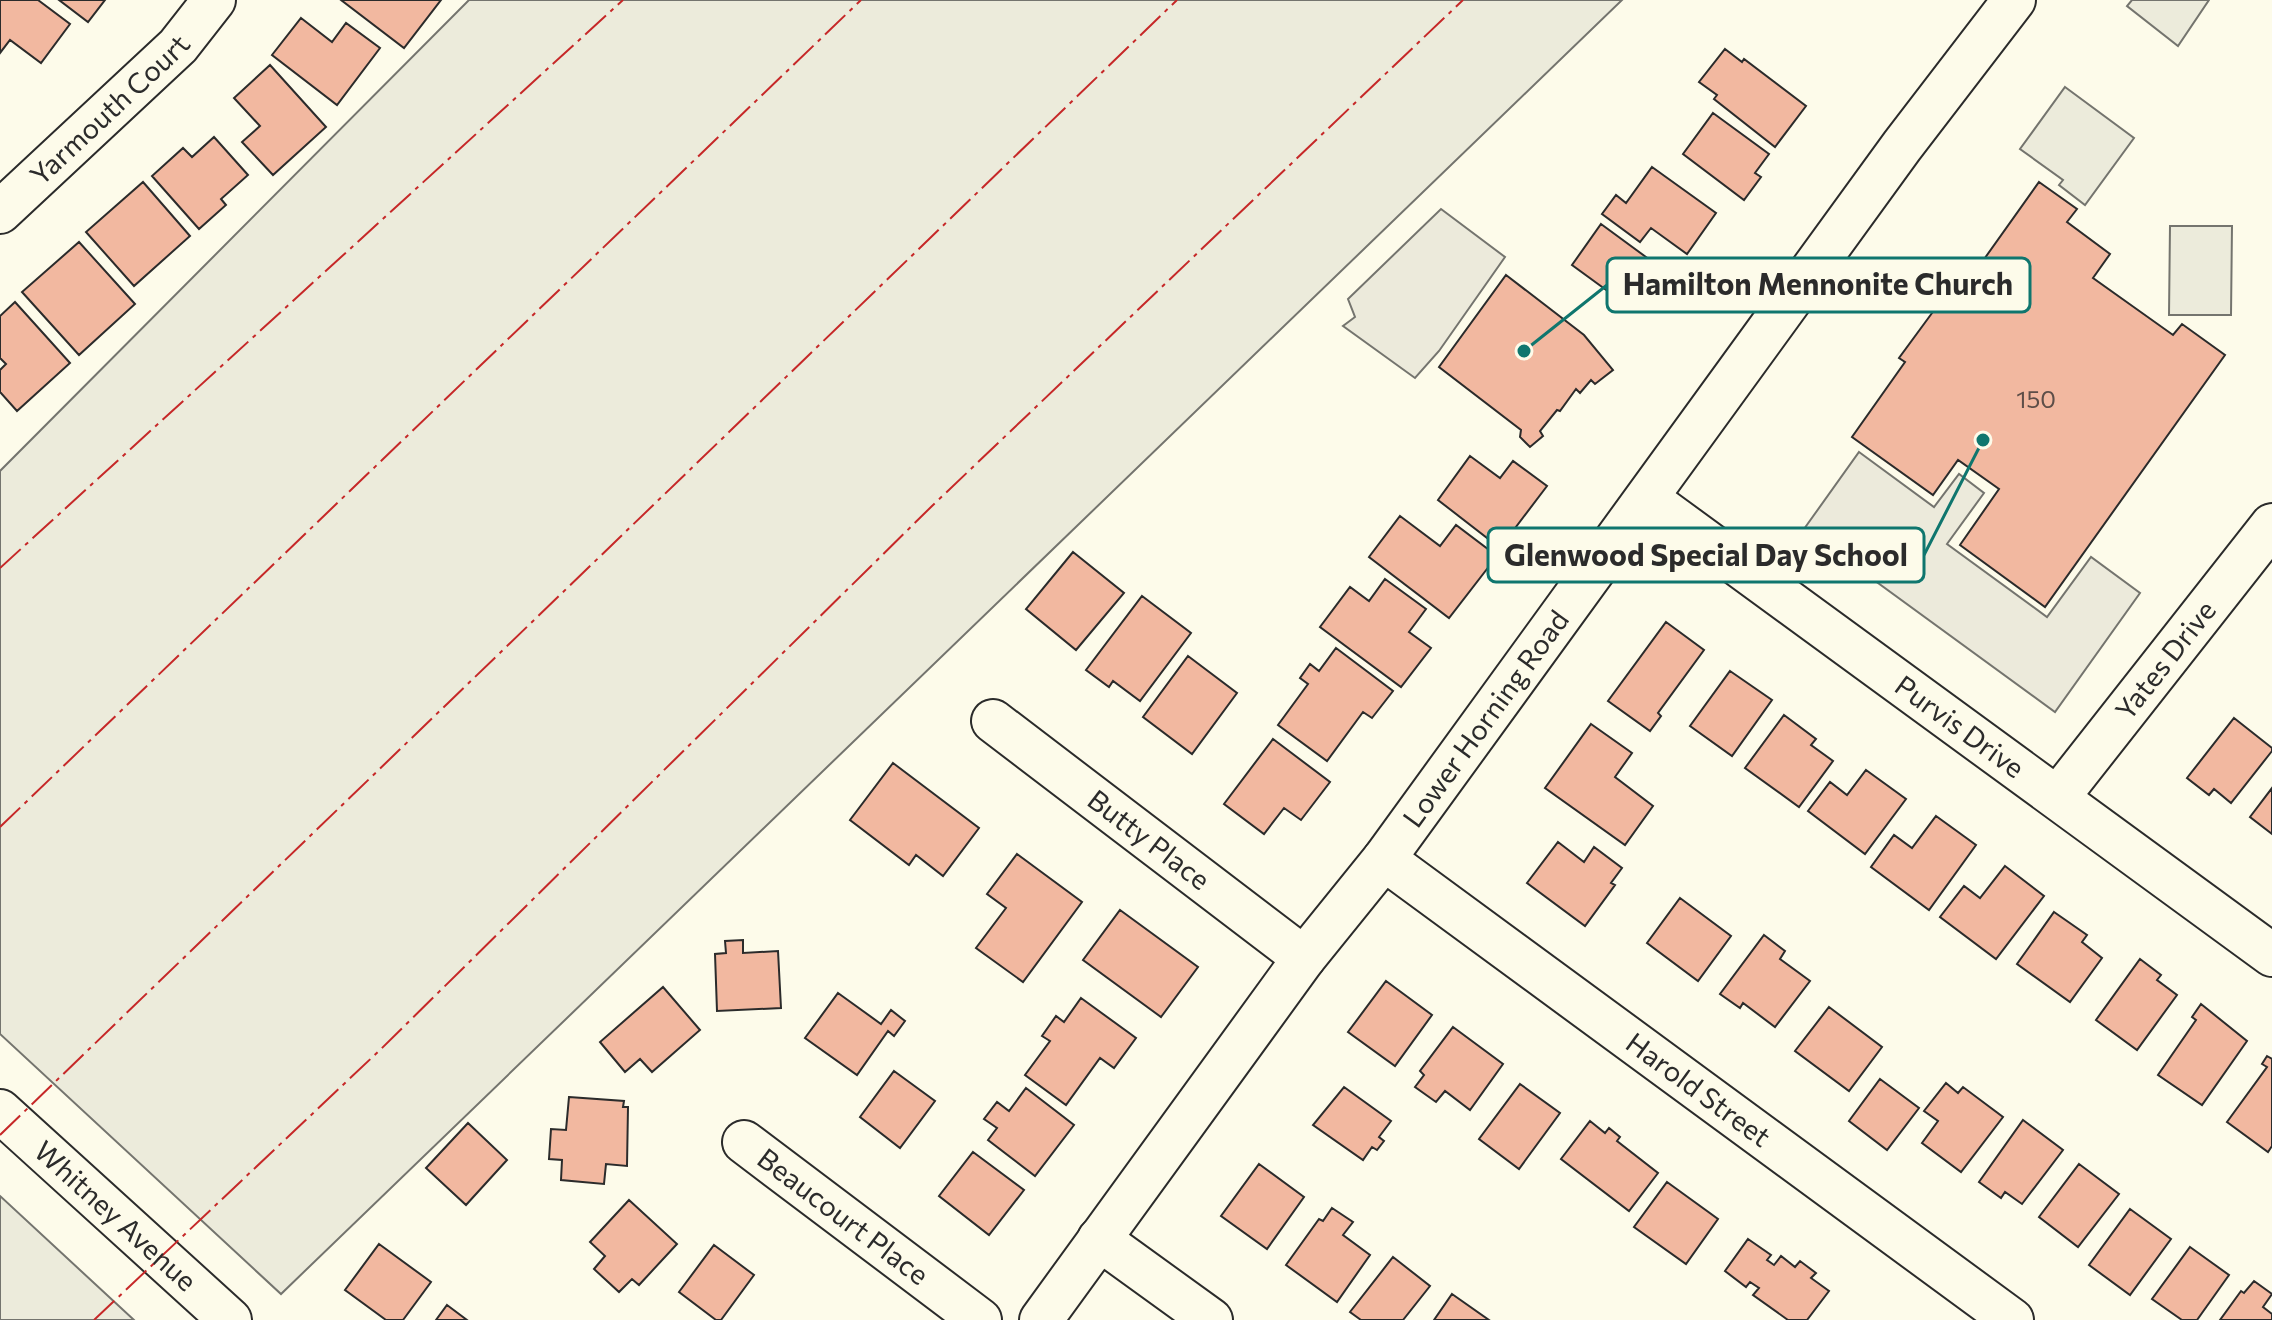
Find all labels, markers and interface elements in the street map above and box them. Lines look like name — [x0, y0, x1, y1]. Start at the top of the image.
street label: Yarmouth Court — [22, 28, 196, 191]
callout: Hamilton Mennonite Church — [1607, 258, 2030, 312]
text: Hamilton Mennonite Church — [1623, 264, 2013, 301]
house number: 150 — [2016, 384, 2056, 413]
callout: Glenwood Special Day School — [1488, 528, 1924, 582]
text: Glenwood Special Day School — [1504, 535, 1908, 572]
street label: Yates Drive — [2108, 593, 2222, 726]
street label: Lower Horning Road — [1395, 603, 1575, 833]
street label: Purvis Drive — [1889, 667, 2032, 784]
street label: Butty Place — [1082, 782, 1217, 896]
street label: Harold Street — [1620, 1025, 1778, 1153]
street label: Whitney Avenue — [28, 1133, 204, 1297]
street label: Beaucourt Place — [751, 1140, 936, 1291]

